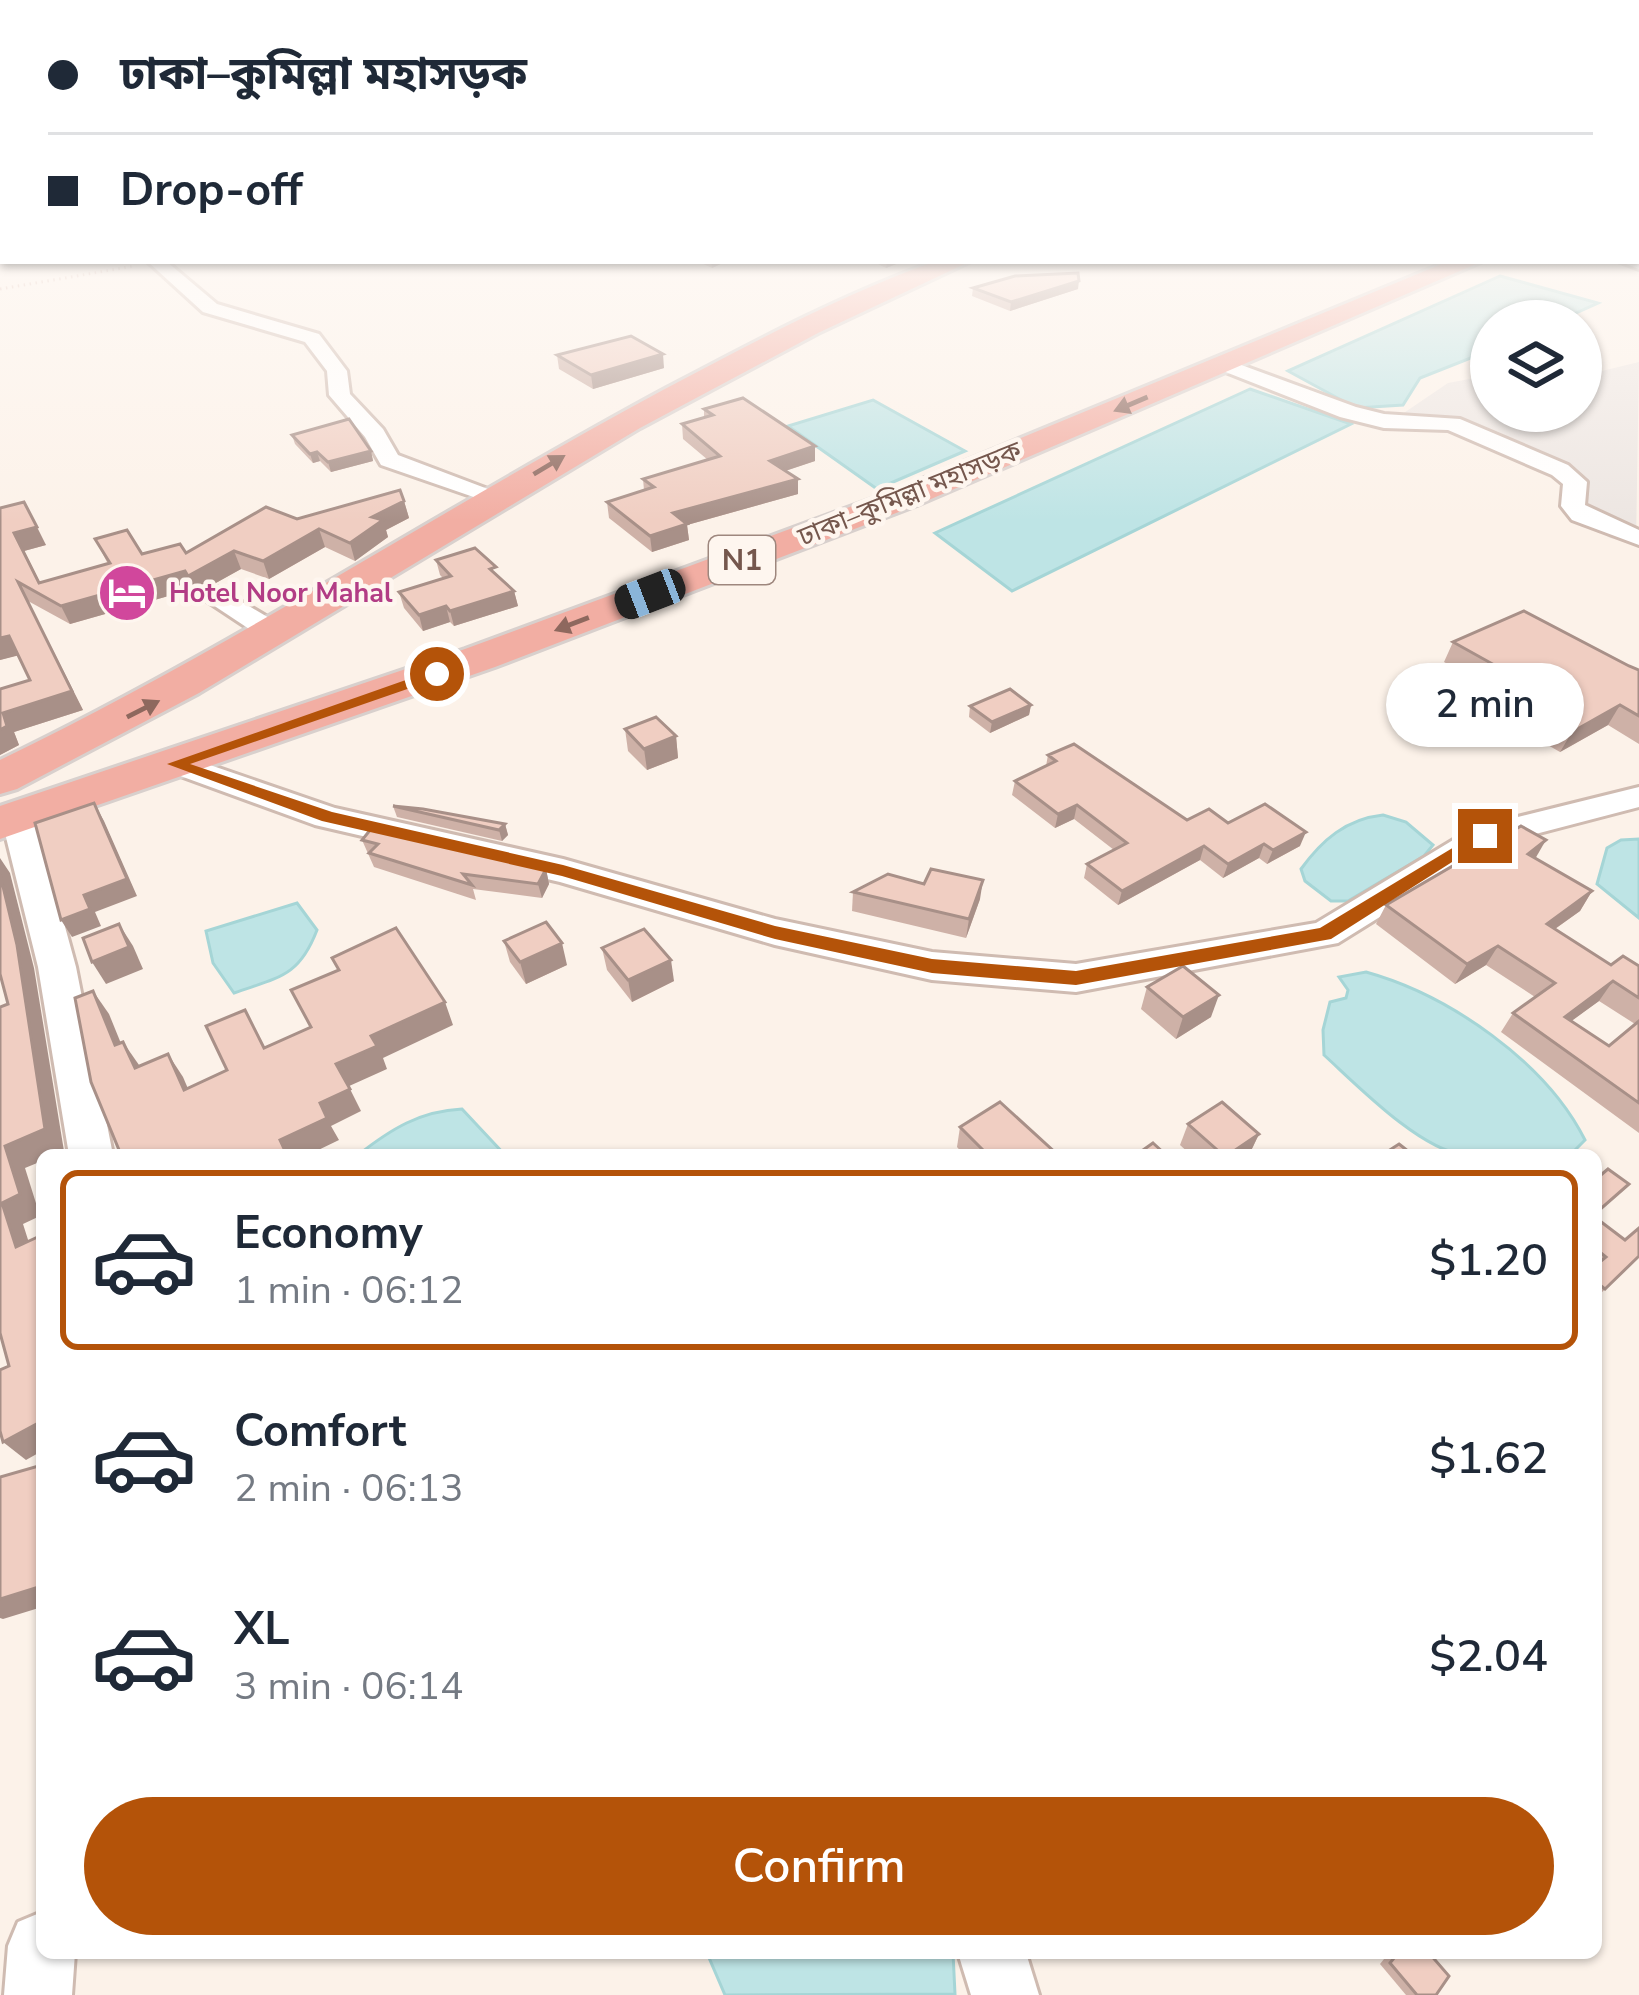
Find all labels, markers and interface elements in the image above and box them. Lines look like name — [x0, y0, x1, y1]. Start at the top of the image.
text: ঢাকা–কুমিল্লা মহাসড়ক — [120, 44, 527, 105]
text: Drop-off — [120, 160, 303, 221]
map controls — [1470, 300, 1602, 432]
button: layers — [1470, 300, 1602, 432]
one-way arrow — [1112, 395, 1148, 414]
street label: ঢাকা–কুমিল্লা মহাসড়ক — [792, 432, 1028, 556]
one-way arrow — [532, 456, 566, 477]
road number: N1 — [709, 536, 775, 584]
hotel icon: Hotel Noor Mahal — [96, 562, 158, 624]
car — [610, 564, 690, 624]
place label: Hotel Noor Mahal — [169, 575, 393, 612]
one-way arrow — [554, 615, 590, 634]
route start — [410, 647, 464, 701]
callout: 2 min — [1386, 662, 1584, 746]
text: 2 min — [1435, 678, 1535, 731]
one-way arrow — [126, 700, 160, 720]
route end — [1458, 809, 1512, 863]
text: Economy — [234, 1203, 423, 1264]
icon: car — [90, 1206, 198, 1314]
text: $1.20 — [1429, 1230, 1548, 1291]
text: 1 min · 06:12 — [234, 1264, 463, 1317]
text: Comfort — [234, 1401, 406, 1462]
icon: car — [90, 1404, 198, 1512]
text: $1.62 — [1429, 1428, 1548, 1489]
text: 2 min · 06:13 — [234, 1462, 463, 1515]
text: XL — [234, 1599, 290, 1660]
icon: car — [90, 1602, 198, 1710]
text: $2.04 — [1429, 1626, 1548, 1687]
text: 3 min · 06:14 — [234, 1660, 463, 1713]
button: Confirm — [84, 1797, 1554, 1935]

